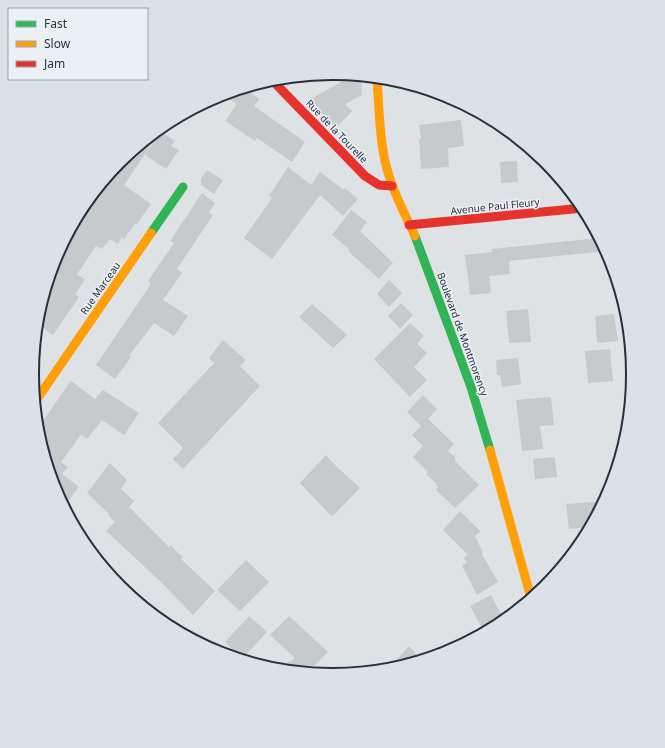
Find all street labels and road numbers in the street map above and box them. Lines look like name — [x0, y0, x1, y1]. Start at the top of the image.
street label: Rue de la Tourelle — [303, 96, 371, 166]
street label: Avenue Paul Fleury — [450, 194, 541, 218]
street label: Rue Marceau — [77, 259, 123, 317]
street label: Boulevard de Montmorency — [434, 270, 492, 399]

